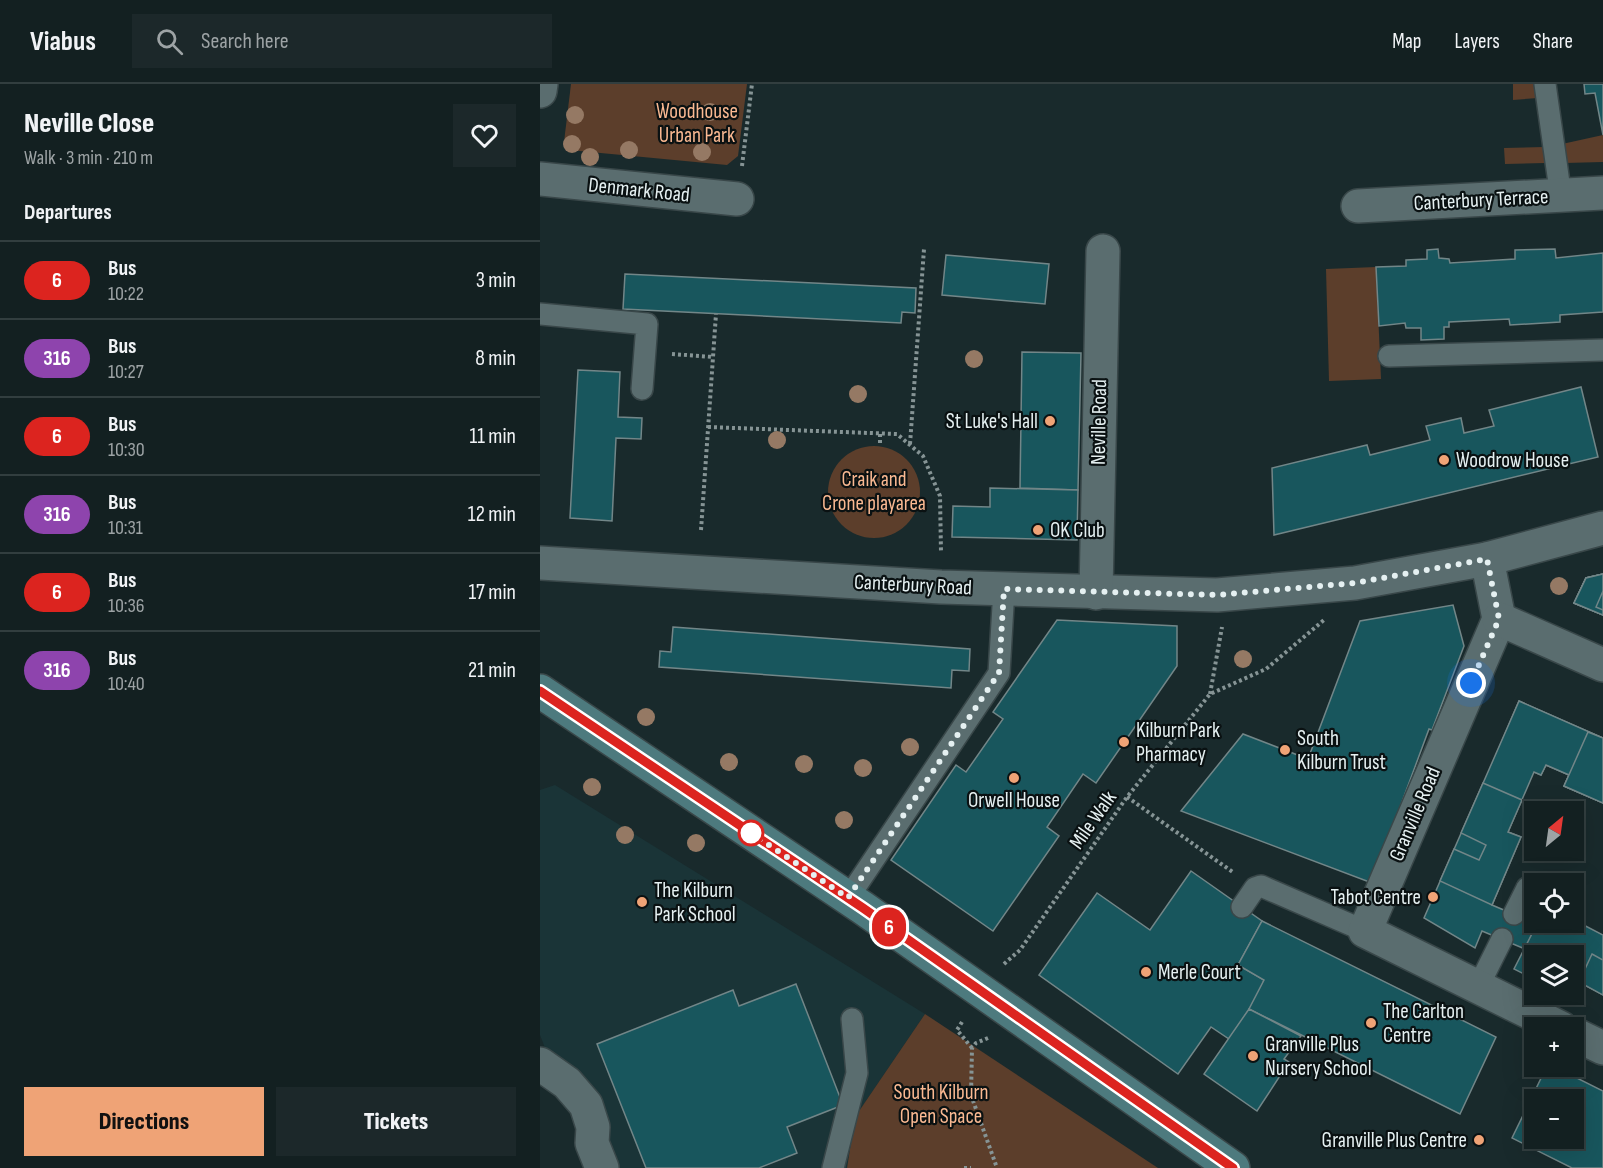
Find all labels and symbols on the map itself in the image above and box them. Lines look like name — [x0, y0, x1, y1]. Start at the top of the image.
park label: Woodhouse Urban Park — [656, 99, 738, 148]
street label: Denmark Road — [587, 172, 691, 208]
street label: Canterbury Terrace — [1413, 184, 1549, 216]
street label: Neville Road — [1086, 379, 1112, 465]
place label: St Luke's Hall — [946, 409, 1038, 434]
marker: St Luke's Hall — [1043, 414, 1057, 428]
place label: Woodrow House — [1456, 448, 1569, 473]
marker: Woodrow House — [1437, 453, 1451, 467]
park label: Craik and Crone playarea — [822, 467, 926, 516]
place label: OK Club — [1050, 518, 1105, 543]
marker: OK Club — [1031, 523, 1045, 537]
street label: Canterbury Road — [853, 569, 973, 601]
your location — [1456, 668, 1486, 698]
place label: Kilburn Park Pharmacy — [1136, 718, 1220, 767]
place label: South Kilburn Trust — [1297, 726, 1386, 775]
marker: Kilburn Park Pharmacy — [1117, 735, 1131, 749]
marker: South Kilburn Trust — [1278, 743, 1292, 757]
street label: Granville Road — [1384, 763, 1446, 865]
marker: Orwell House — [1007, 771, 1021, 785]
street label: Mile Walk — [1064, 786, 1122, 854]
place label: Orwell House — [968, 788, 1060, 813]
north arrow — [1524, 801, 1584, 861]
unlabelled marker — [738, 820, 764, 846]
place label: The Kilburn Park School — [654, 878, 736, 927]
place label: Tabot Centre — [1330, 885, 1421, 910]
marker: Tabot Centre — [1426, 890, 1440, 904]
marker: The Kilburn Park School — [635, 895, 649, 909]
line badge: 6 — [870, 908, 908, 946]
place label: Merle Court — [1158, 960, 1241, 985]
marker: Merle Court — [1139, 965, 1153, 979]
place label: The Carlton Centre — [1383, 999, 1464, 1048]
marker: The Carlton Centre — [1364, 1016, 1378, 1030]
place label: Granville Plus Nursery School — [1265, 1032, 1372, 1081]
marker: Granville Plus Nursery School — [1246, 1049, 1260, 1063]
park label: South Kilburn Open Space — [893, 1080, 989, 1129]
place label: Granville Plus Centre — [1322, 1128, 1467, 1153]
marker: Granville Plus Centre — [1472, 1133, 1486, 1147]

